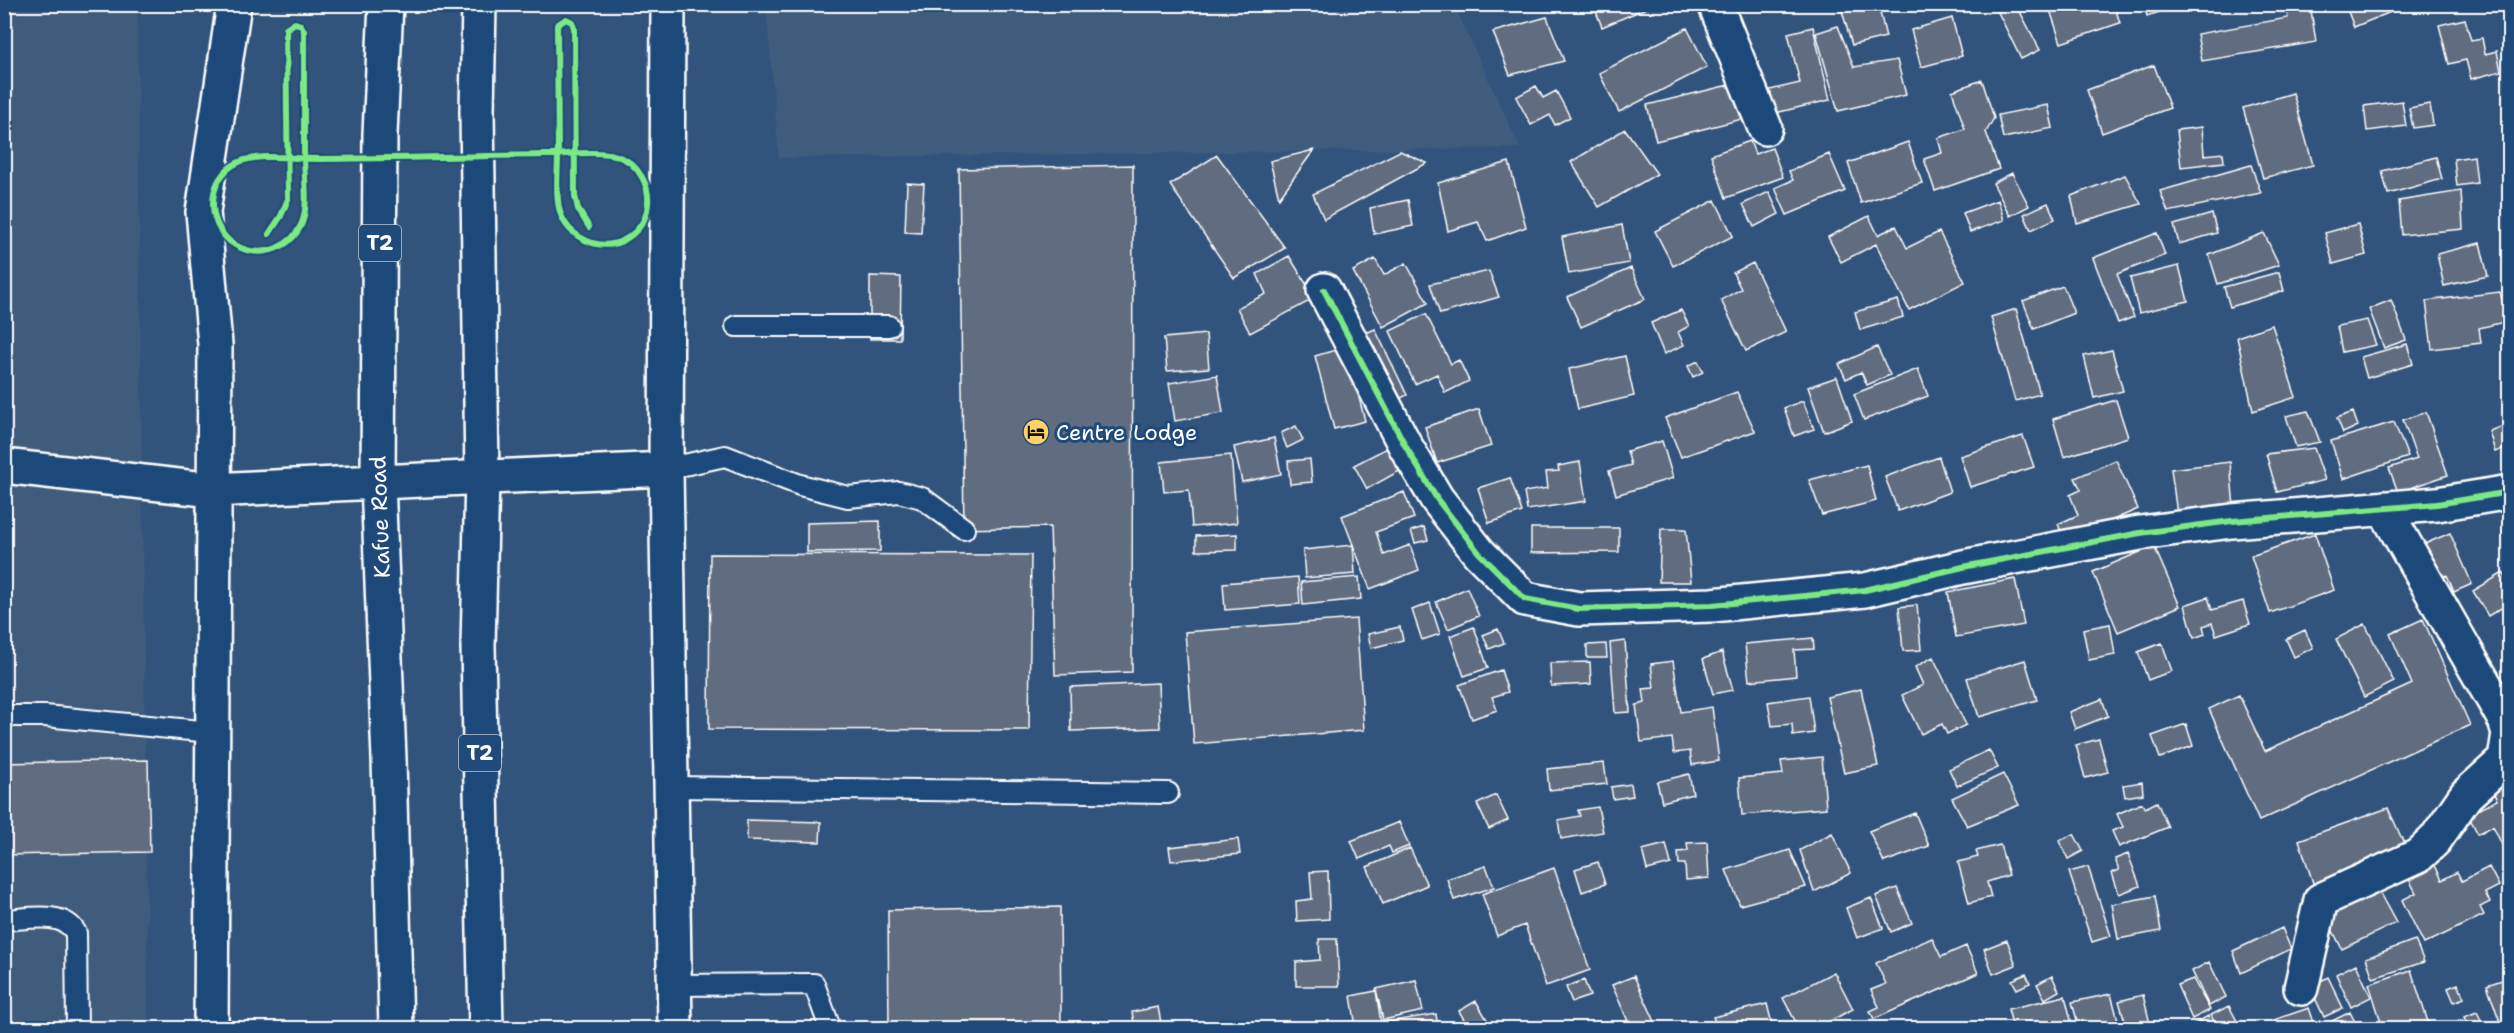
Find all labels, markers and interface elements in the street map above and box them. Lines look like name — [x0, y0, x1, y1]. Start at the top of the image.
road number: T2 — [359, 225, 401, 261]
hotel icon: Centre Lodge — [1021, 417, 1051, 447]
place label: Centre Lodge — [1056, 418, 1197, 447]
street label: Kafue Road — [363, 455, 397, 579]
road number: T2 — [459, 735, 501, 771]

